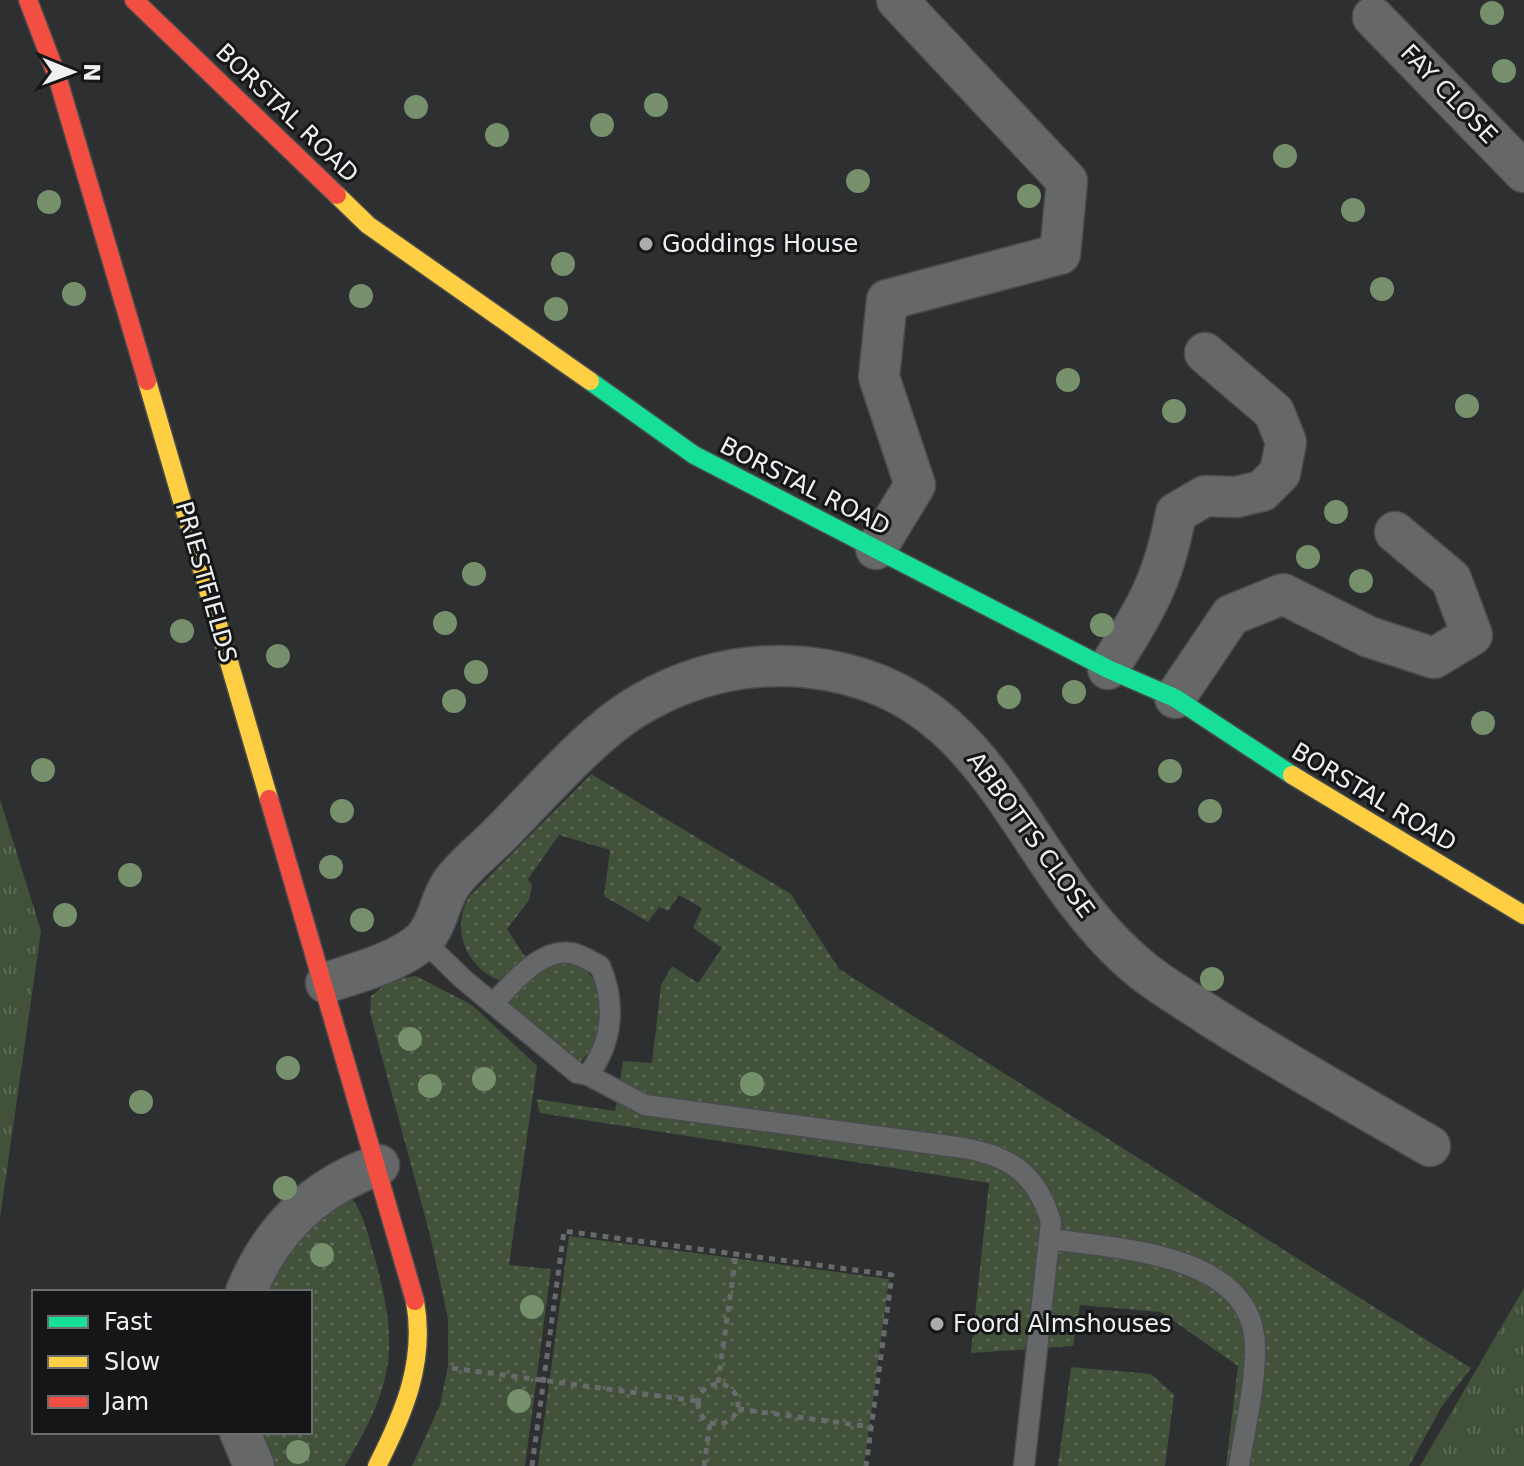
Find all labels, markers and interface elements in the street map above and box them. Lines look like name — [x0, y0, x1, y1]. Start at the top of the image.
north arrow — [32, 32, 112, 112]
street label: BORSTAL ROAD — [210, 38, 364, 188]
street label: FAY CLOSE — [1395, 39, 1503, 149]
text: N — [79, 63, 104, 82]
place label: Goddings House — [662, 230, 858, 258]
marker: Goddings House — [637, 235, 655, 253]
street label: BORSTAL ROAD — [715, 431, 895, 541]
street label: PRIESTFIELDS — [170, 498, 242, 666]
street label: BORSTAL ROAD — [1287, 737, 1461, 857]
street label: ABBOTTS CLOSE — [961, 747, 1101, 923]
legend — [32, 1290, 312, 1434]
text: Fast — [104, 1308, 152, 1336]
place label: Foord Almshouses — [953, 1310, 1171, 1338]
marker: Foord Almshouses — [928, 1315, 946, 1333]
text: Slow — [104, 1348, 160, 1376]
text: Jam — [102, 1388, 149, 1416]

